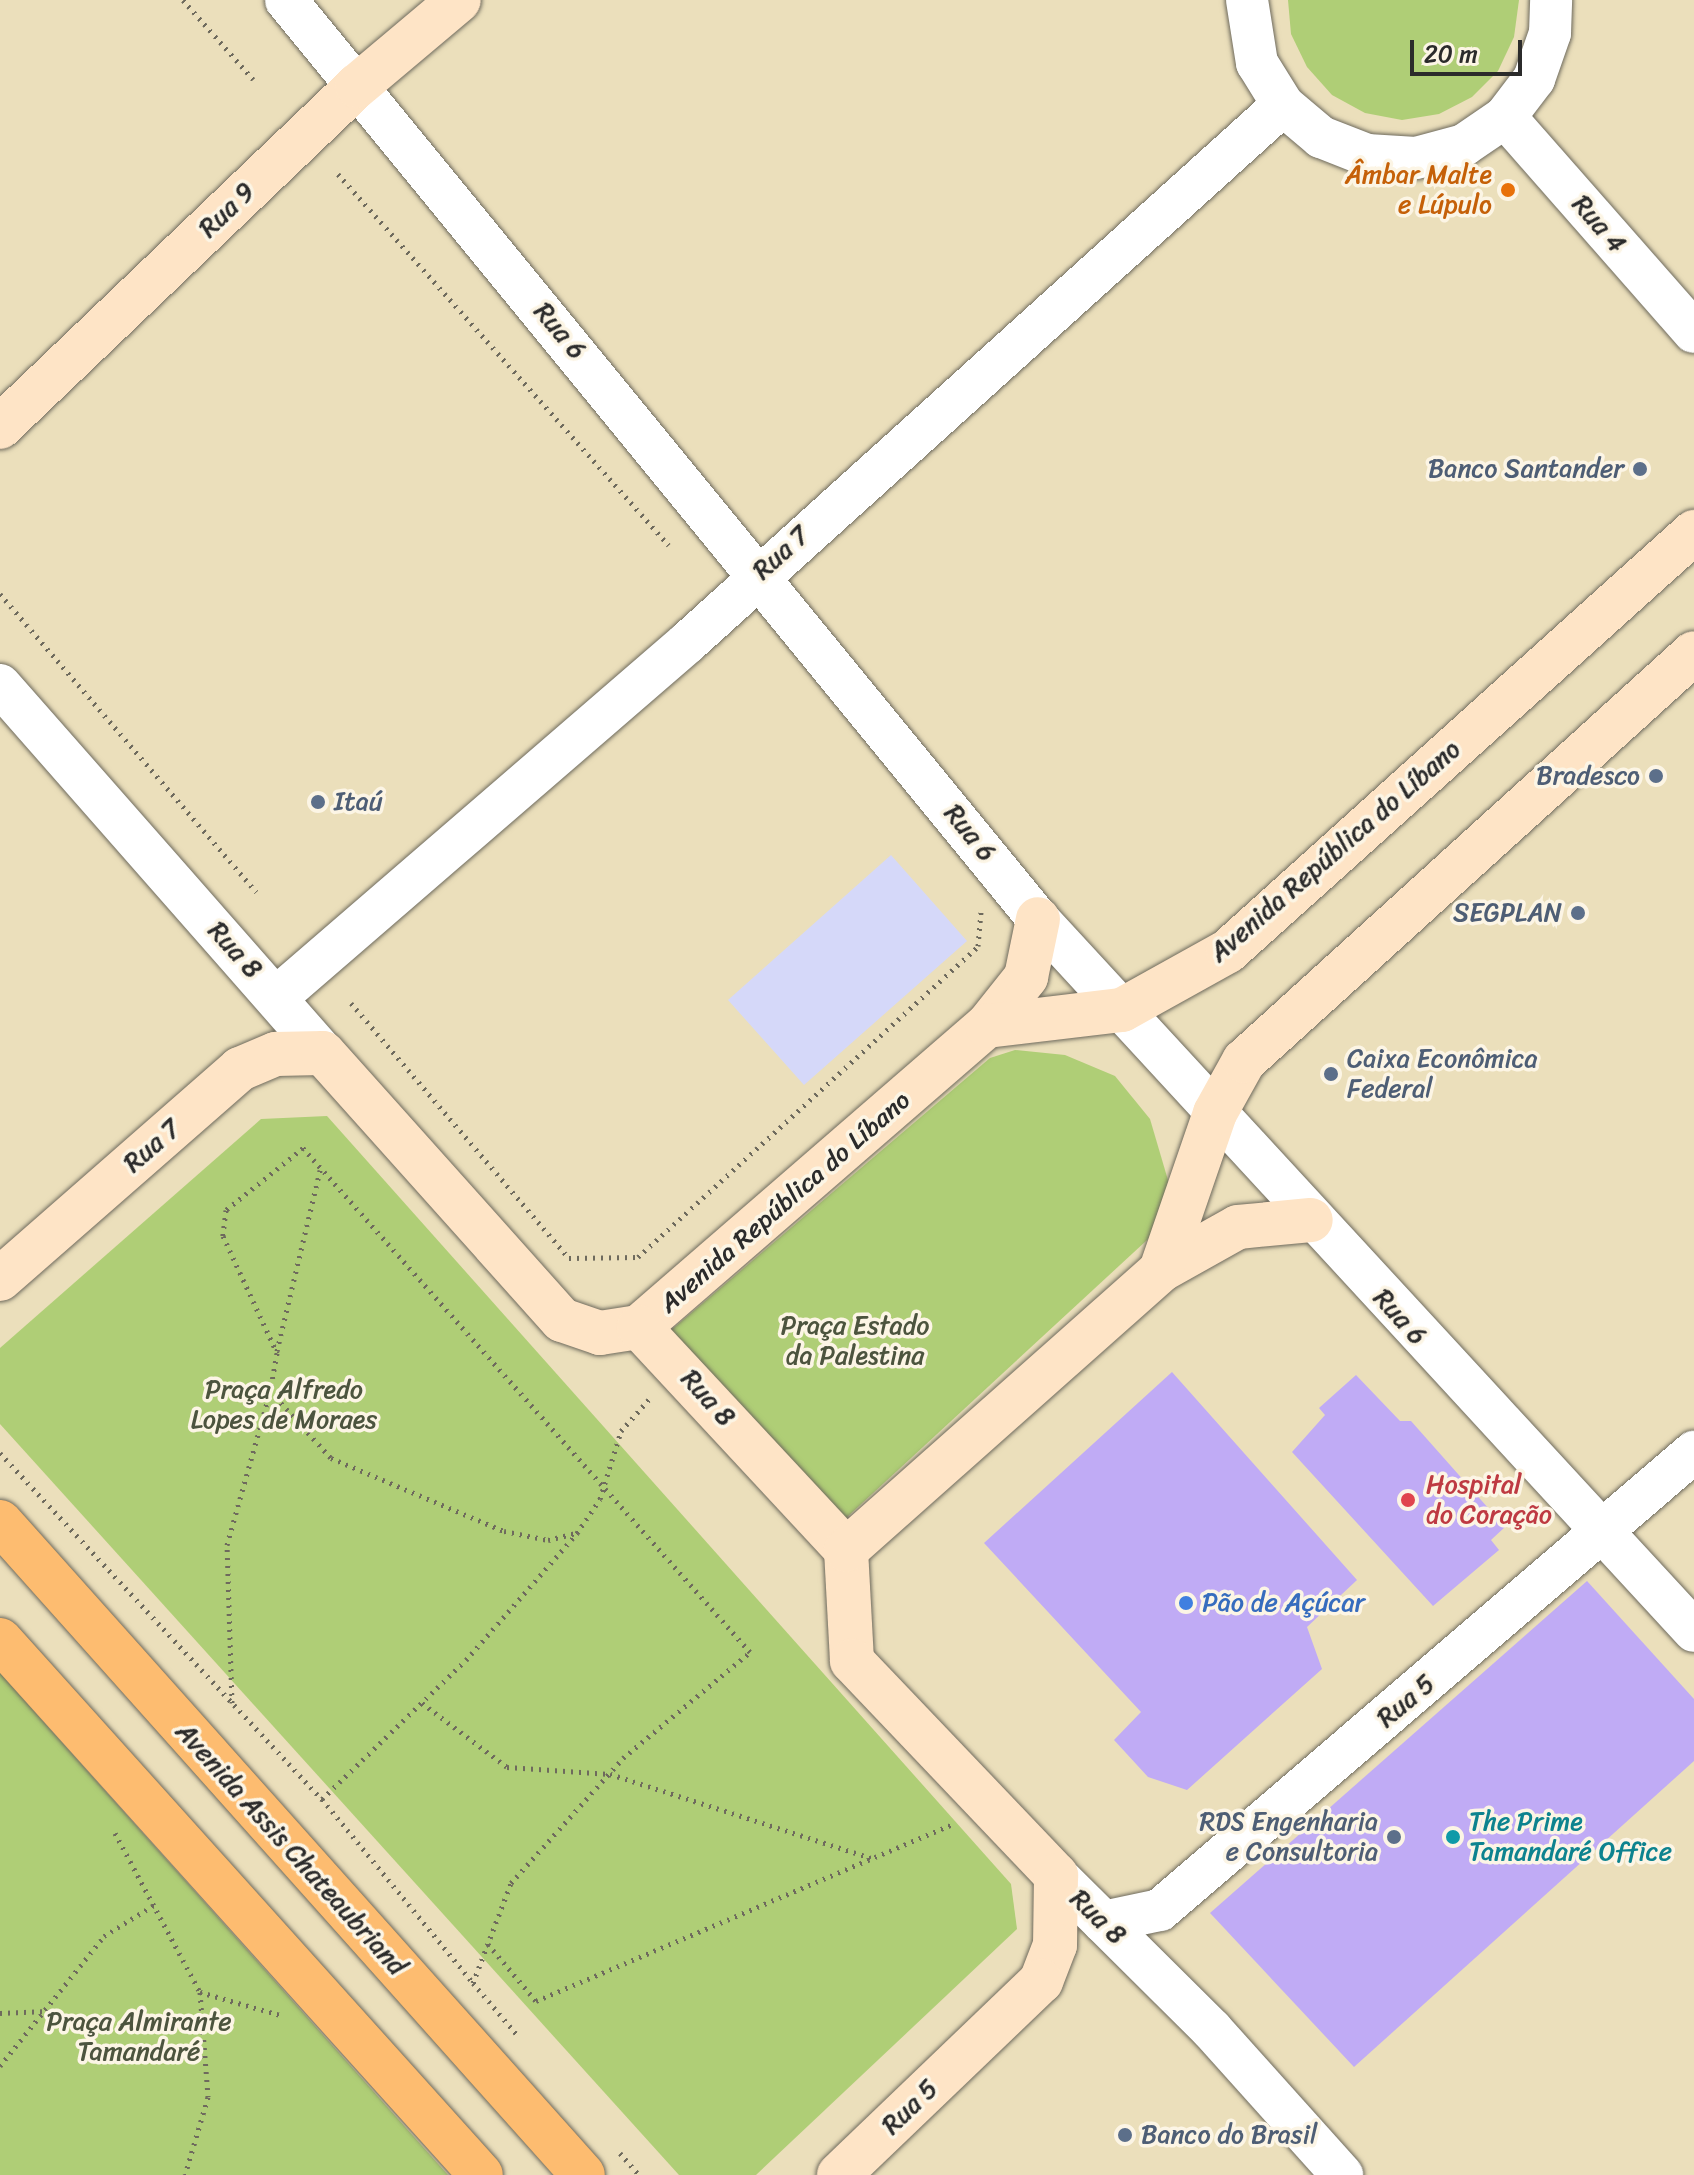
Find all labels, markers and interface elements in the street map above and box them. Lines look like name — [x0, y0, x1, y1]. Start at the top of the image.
scale bar — [1414, 24, 1526, 74]
text: 20 m — [1424, 33, 1478, 75]
place label: Âmbar Malte e Lúpulo — [1344, 159, 1492, 220]
street label: Rua 9 — [193, 176, 261, 244]
marker: Âmbar Malte e Lúpulo — [1499, 181, 1517, 199]
street label: Rua 4 — [1566, 189, 1632, 259]
street label: Rua 6 — [527, 296, 593, 366]
place label: Banco Santander — [1429, 453, 1624, 485]
marker: Banco Santander — [1631, 460, 1649, 478]
street label: Rua 7 — [747, 520, 815, 586]
street label: Avenida República do Líbano — [1203, 733, 1467, 969]
place label: Bradesco — [1536, 760, 1640, 792]
marker: Bradesco — [1647, 767, 1665, 785]
place label: Itaú — [334, 786, 383, 818]
marker: Itaú — [309, 793, 327, 811]
street label: Rua 6 — [938, 798, 1002, 868]
place label: SEGPLAN — [1453, 897, 1562, 929]
marker: SEGPLAN — [1569, 904, 1587, 922]
street label: Rua 8 — [202, 915, 268, 985]
place label: Caixa Econômica Federal — [1347, 1043, 1538, 1104]
marker: Caixa Econômica Federal — [1322, 1065, 1340, 1083]
street label: Avenida República do Líbano — [653, 1084, 917, 1320]
street label: Rua 7 — [117, 1113, 187, 1179]
street label: Rua 6 — [1367, 1283, 1433, 1351]
park label: Praça Estado da Palestina — [780, 1310, 930, 1372]
street label: Rua 8 — [675, 1363, 741, 1433]
park label: Praça Alfredo Lopes de Moraes — [190, 1374, 378, 1436]
place label: Hospital do Coração — [1426, 1469, 1552, 1530]
marker: Hospital do Coração — [1397, 1489, 1419, 1511]
place label: Pão de Açúcar — [1202, 1587, 1365, 1619]
marker: Pão de Açúcar — [1177, 1594, 1195, 1612]
street label: Rua 5 — [1371, 1668, 1441, 1734]
street label: Avenida Assis Chateaubriand — [169, 1716, 413, 1982]
place label: RDS Engenharia e Consultoria — [1199, 1806, 1378, 1868]
place label: The Prime Tamandaré Office — [1469, 1806, 1672, 1868]
marker: RDS Engenharia e Consultoria — [1385, 1828, 1403, 1846]
marker: The Prime Tamandaré Office — [1444, 1828, 1462, 1846]
street label: Rua 8 — [1064, 1883, 1132, 1951]
park label: Praça Almirante Tamandaré — [46, 2006, 232, 2068]
street label: Rua 5 — [876, 2073, 944, 2141]
place label: Banco do Brasil — [1141, 2119, 1318, 2151]
marker: Banco do Brasil — [1116, 2126, 1134, 2144]

